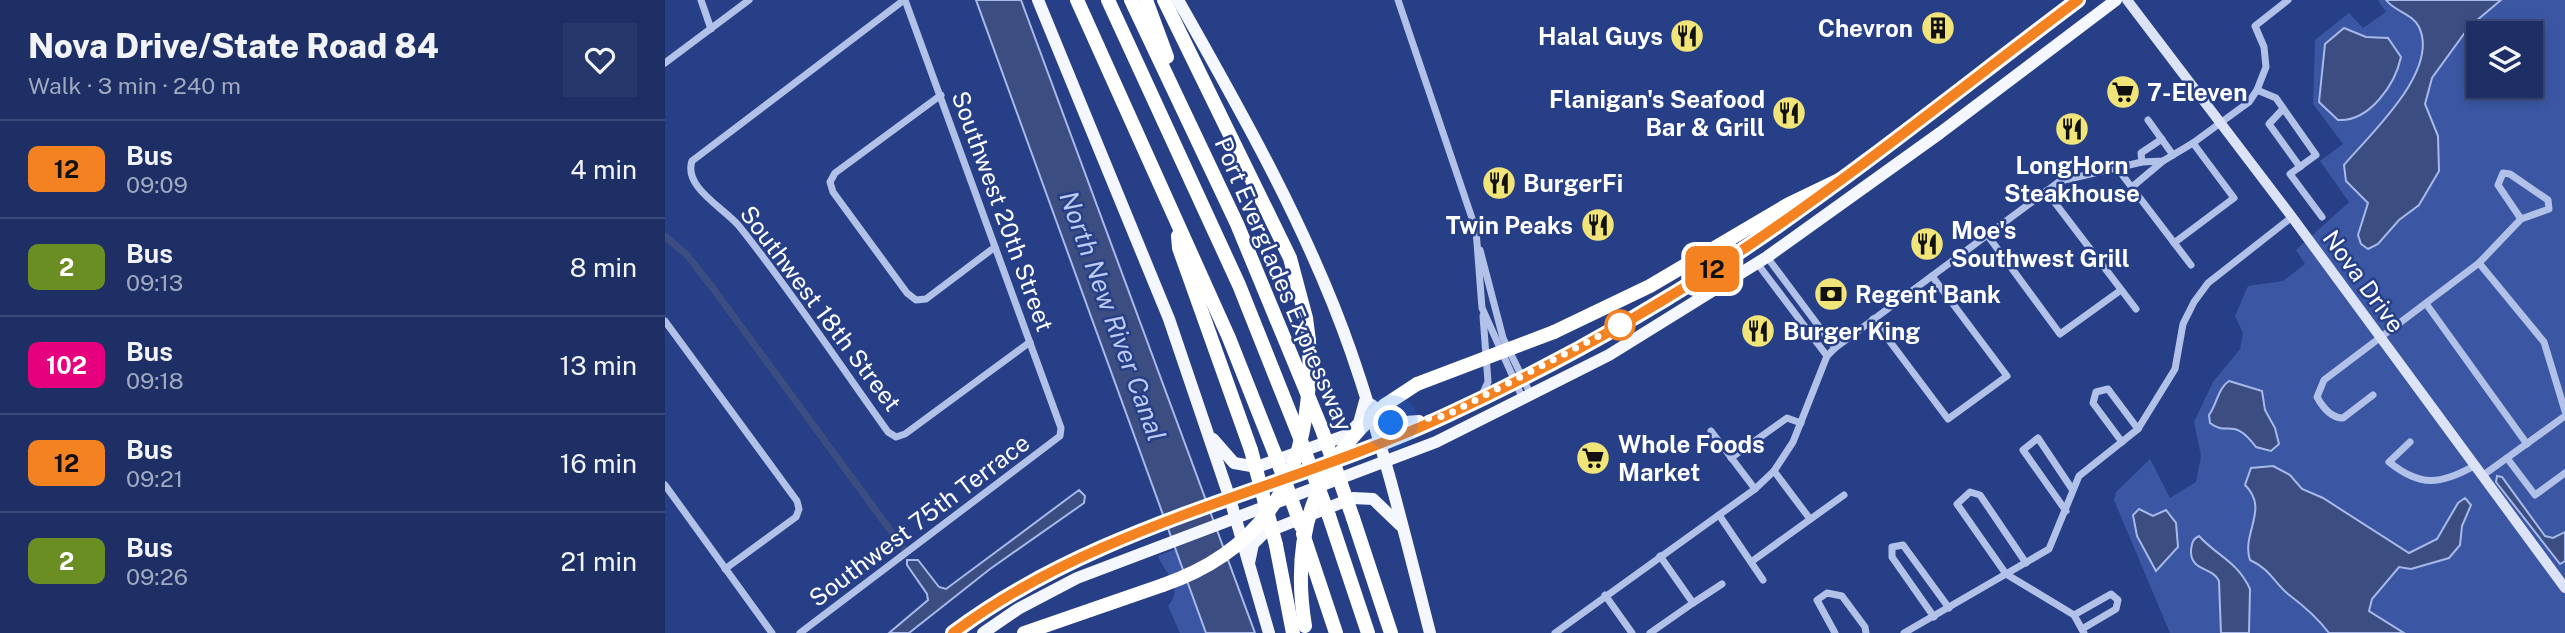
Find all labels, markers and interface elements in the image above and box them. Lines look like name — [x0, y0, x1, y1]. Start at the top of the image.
building icon: Chevron — [1919, 9, 1957, 47]
place label: Chevron — [1818, 14, 1913, 42]
restaurant icon: Halal Guys — [1668, 17, 1706, 55]
map controls — [2466, 21, 2543, 98]
button: layers — [2466, 21, 2543, 98]
place label: Halal Guys — [1538, 22, 1663, 50]
button: heart — [563, 23, 637, 97]
text: Nova Drive/State Road 84 — [28, 27, 439, 65]
text: Walk · 3 min · 240 m — [28, 72, 241, 99]
supermarket icon: 7-Eleven — [2104, 73, 2142, 111]
place label: 7-Eleven — [2147, 78, 2247, 106]
place label: Flanigan's Seafood Bar & Grill — [1549, 85, 1765, 141]
street label: Southwest 20th Street — [947, 87, 1059, 335]
restaurant icon: Flanigan's Seafood Bar & Grill — [1770, 94, 1808, 132]
restaurant icon: LongHorn Steakhouse — [2053, 110, 2091, 148]
street label: Port Everglades Expressway — [1209, 133, 1359, 435]
text: Bus — [126, 140, 173, 171]
place label: LongHorn Steakhouse — [2004, 151, 2140, 207]
text: 4 min — [570, 154, 637, 185]
text: 12 — [54, 155, 79, 183]
restaurant icon: BurgerFi — [1480, 164, 1518, 202]
place label: BurgerFi — [1523, 169, 1623, 197]
text: 09:09 — [126, 171, 188, 198]
water label: North New River Canal — [1053, 187, 1173, 445]
street label: Southwest 18th Street — [735, 200, 907, 416]
restaurant icon: Twin Peaks — [1579, 206, 1617, 244]
place label: Twin Peaks — [1446, 211, 1573, 239]
place label: Moe's Southwest Grill — [1951, 216, 2130, 272]
street label: Nova Drive — [2318, 224, 2410, 338]
restaurant icon: Moe's Southwest Grill — [1908, 225, 1946, 263]
text: Bus — [126, 238, 173, 269]
line badge: 12 — [1681, 246, 1743, 292]
text: 8 min — [570, 252, 637, 283]
text: 2 — [59, 253, 74, 281]
text: 12 — [1699, 255, 1725, 283]
text: 09:13 — [126, 269, 183, 296]
bank icon: Regent Bank — [1812, 275, 1850, 313]
place label: Regent Bank — [1855, 280, 2001, 308]
unlabelled marker — [1605, 310, 1635, 340]
restaurant icon: Burger King — [1739, 312, 1777, 350]
place label: Burger King — [1783, 317, 1920, 345]
text: Bus — [126, 336, 173, 367]
text: 13 min — [560, 350, 637, 381]
text: 102 — [46, 351, 87, 379]
text: 09:18 — [126, 367, 184, 394]
your location — [1373, 405, 1408, 440]
street label: Southwest 75th Terrace — [803, 428, 1035, 612]
place label: Whole Foods Market — [1618, 430, 1765, 486]
text: Bus — [126, 434, 173, 465]
supermarket icon: Whole Foods Market — [1574, 439, 1612, 477]
text: 16 min — [560, 448, 637, 479]
text: 12 — [54, 449, 79, 477]
text: 09:21 — [126, 465, 183, 492]
text: Bus — [126, 532, 173, 563]
text: 21 min — [561, 546, 637, 577]
text: 2 — [59, 547, 74, 575]
text: 09:26 — [126, 563, 188, 590]

